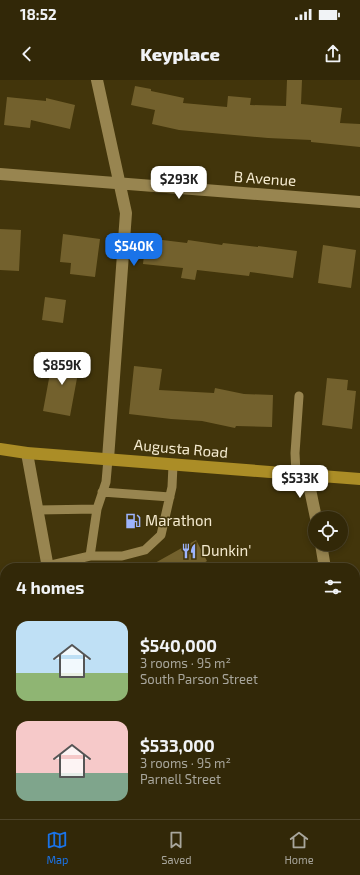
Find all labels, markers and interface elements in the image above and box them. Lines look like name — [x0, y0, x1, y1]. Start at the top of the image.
text: 18:52 — [20, 5, 57, 23]
icon: back — [16, 43, 38, 65]
text: Keyplace — [140, 43, 220, 65]
icon: share — [322, 43, 344, 65]
pin: $293K — [151, 166, 207, 200]
street label: B Avenue — [233, 167, 297, 189]
text: $293K — [160, 171, 198, 187]
pin: $540K — [106, 233, 162, 267]
text: $540K — [114, 238, 154, 254]
pin: $859K — [34, 352, 90, 386]
text: $859K — [43, 357, 81, 373]
street label: Augusta Road — [133, 435, 229, 461]
pin: $533K — [272, 465, 328, 499]
text: $533K — [281, 470, 319, 486]
place label: Marathon — [145, 511, 212, 529]
map controls — [308, 511, 348, 551]
button: locate — [308, 511, 348, 551]
fuel station icon: Marathon — [124, 512, 142, 530]
place label: Dunkin' — [201, 541, 251, 559]
restaurant icon: Dunkin' — [180, 542, 198, 560]
icon: filters — [322, 576, 344, 598]
text: 4 homes — [16, 577, 84, 597]
text: $540,000 — [140, 635, 217, 655]
icon: home — [48, 637, 96, 685]
text: 3 rooms · 95 m² — [140, 655, 231, 671]
text: South Parson Street — [140, 671, 258, 687]
text: $533,000 — [140, 735, 215, 755]
icon: home — [48, 737, 96, 785]
text: 3 rooms · 95 m² — [140, 755, 231, 771]
text: Parnell Street — [140, 771, 221, 787]
tab: Map — [46, 829, 69, 866]
tab: Saved — [161, 829, 192, 866]
tab: Home — [284, 829, 314, 866]

